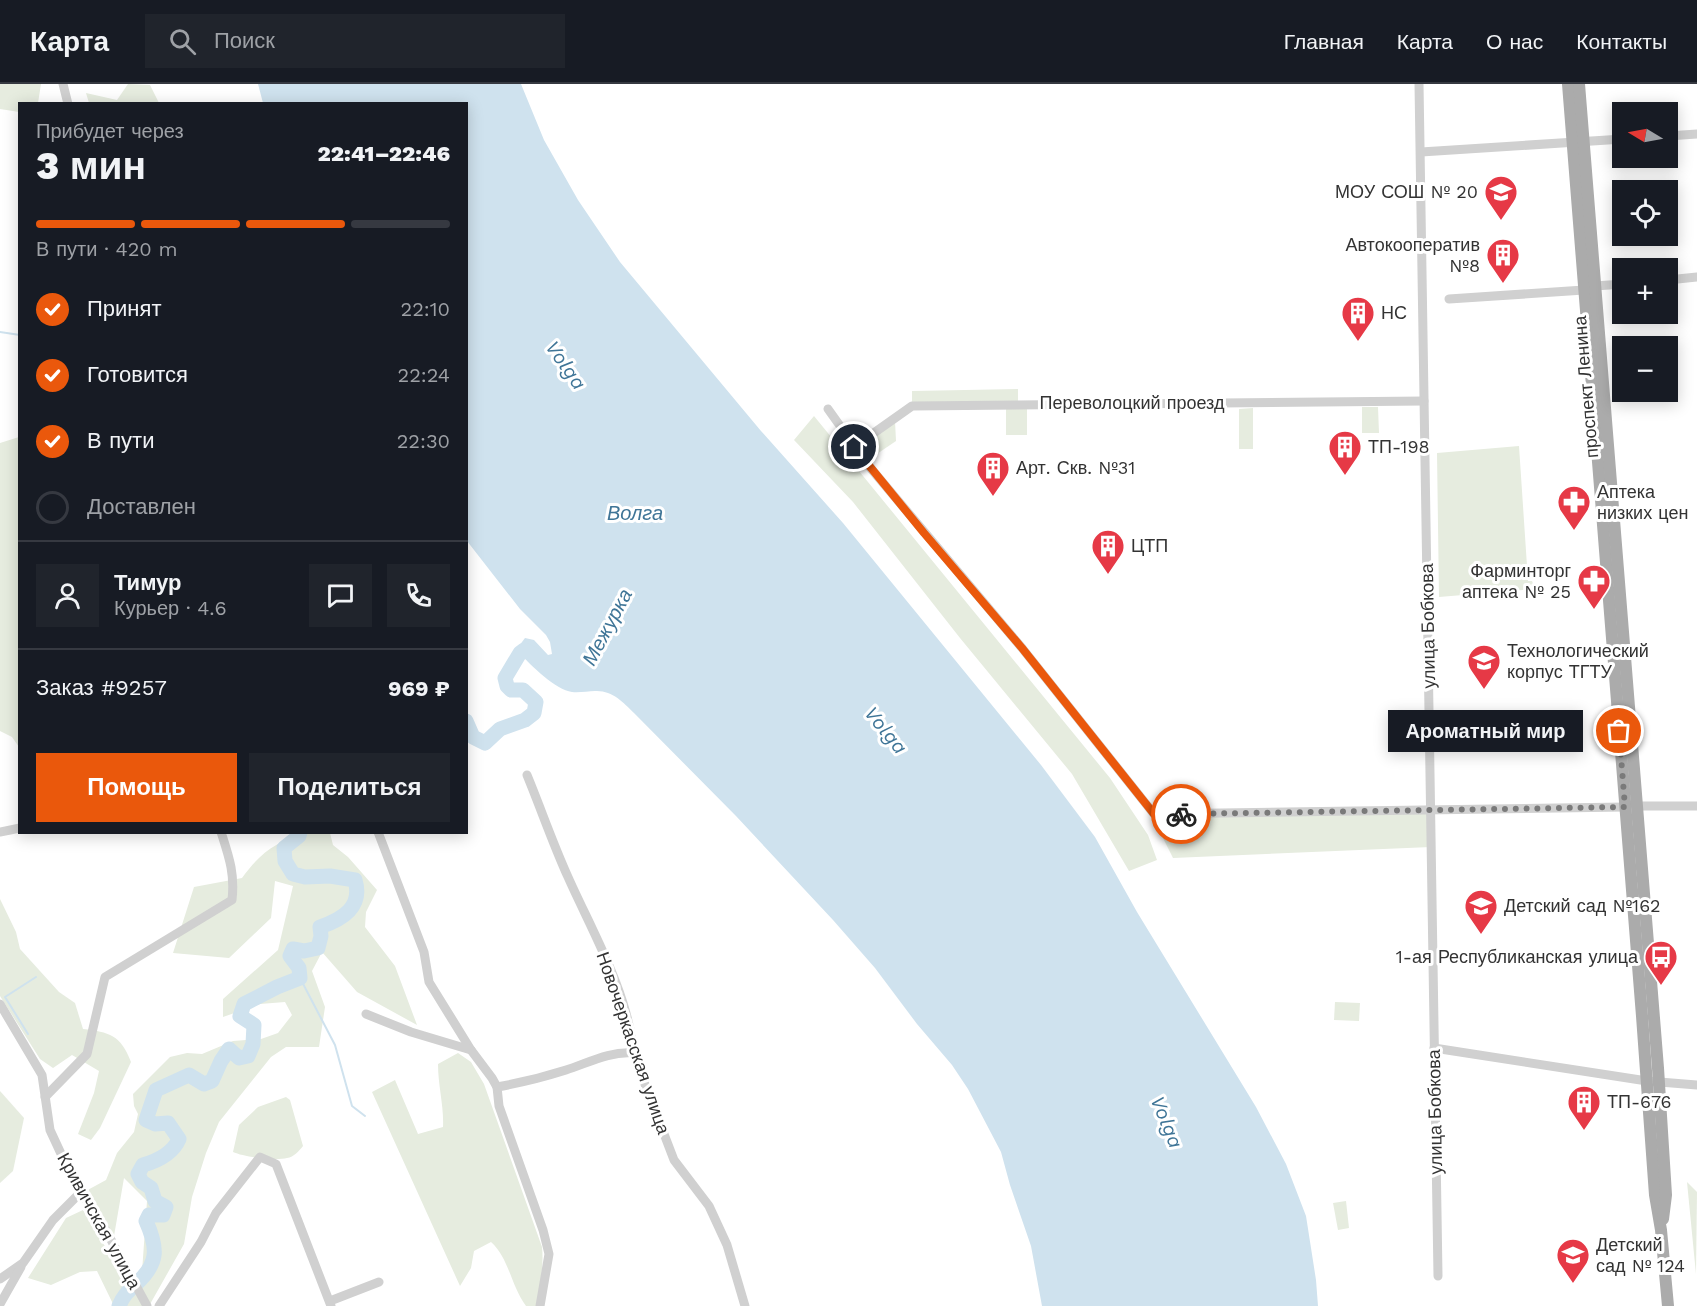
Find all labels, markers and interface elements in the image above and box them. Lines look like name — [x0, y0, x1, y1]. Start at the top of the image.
search box — [145, 14, 565, 68]
text: Карта — [30, 25, 109, 58]
icon: search — [166, 25, 199, 58]
text: Поиск — [214, 28, 275, 53]
text: Главная — [1284, 29, 1364, 54]
text: Карта — [1397, 29, 1453, 54]
text: О нас — [1486, 29, 1543, 54]
text: Контакты — [1576, 29, 1667, 54]
north arrow — [1612, 102, 1678, 168]
map controls — [1612, 102, 1678, 402]
text: Прибудет через — [36, 119, 184, 143]
text: 22:41–22:46 — [318, 141, 450, 166]
text: 3 мин — [36, 143, 146, 188]
school or university icon: МОУ СОШ № 20 — [1483, 174, 1519, 221]
button: locate — [1612, 180, 1678, 246]
place label: МОУ СОШ № 20 — [1335, 181, 1478, 202]
place label: Автокооператив №8 — [1345, 234, 1480, 276]
text: В пути · 420 m — [36, 237, 178, 261]
building icon: Автокооператив №8 — [1485, 237, 1521, 284]
button: + — [1612, 258, 1678, 324]
icon: check — [36, 293, 69, 326]
building icon: НС — [1340, 295, 1376, 342]
text: Принят — [87, 296, 161, 321]
text: 22:10 — [401, 297, 450, 321]
place label: НС — [1381, 302, 1407, 323]
street label: проспект Ленина — [1569, 314, 1602, 459]
water label: Volga — [541, 336, 591, 394]
button: − — [1612, 336, 1678, 402]
icon: check — [36, 359, 69, 392]
text: Готовится — [87, 362, 188, 387]
text: 22:24 — [397, 363, 450, 387]
street label: Переволоцкий проезд — [1040, 392, 1225, 413]
pin — [828, 421, 879, 472]
icon: check — [36, 425, 69, 458]
text: В пути — [87, 428, 154, 453]
text: 22:30 — [397, 429, 450, 453]
building icon: ТП-198 — [1327, 429, 1363, 476]
icon: home — [837, 430, 870, 463]
place label: ТП-198 — [1368, 436, 1430, 457]
building icon: Арт. Скв. №31 — [975, 450, 1011, 497]
place label: Арт. Скв. №31 — [1016, 457, 1135, 478]
place label: Аптека низких цен — [1597, 481, 1688, 523]
pharmacy icon: Аптека низких цен — [1556, 484, 1592, 531]
text: Доставлен — [87, 494, 196, 519]
water label: Волга — [607, 501, 663, 525]
building icon: ЦТП — [1090, 528, 1126, 575]
place label: ЦТП — [1131, 535, 1168, 556]
place label: Фарминторг аптека № 25 — [1462, 560, 1571, 602]
street label: улица Бобкова — [1416, 562, 1439, 689]
pharmacy icon: Фарминторг аптека № 25 — [1576, 563, 1612, 610]
button: person — [36, 564, 99, 627]
button: chat — [309, 564, 372, 627]
button: phone — [387, 564, 450, 627]
text: Тимур — [114, 570, 182, 595]
water label: Межурка — [577, 585, 637, 669]
text: Курьер · 4.6 — [114, 596, 227, 620]
place label: Технологический корпус ТГТУ — [1507, 640, 1649, 682]
school or university icon: Технологический корпус ТГТУ — [1466, 643, 1502, 690]
text: Заказ #9257 — [36, 675, 167, 700]
text: 969 ₽ — [388, 676, 450, 701]
water label: Volga — [860, 701, 912, 759]
pin — [1593, 705, 1644, 756]
callout: Ароматный мир — [1388, 710, 1583, 752]
icon: bag — [1602, 714, 1635, 747]
text: Ароматный мир — [1405, 719, 1566, 743]
button: Помощь — [36, 753, 237, 822]
button: Поделиться — [249, 753, 450, 822]
courier — [1151, 784, 1211, 844]
icon: bike — [1165, 798, 1198, 831]
school or university icon: Детский сад №162 — [1463, 888, 1499, 935]
place label: Детский сад №162 — [1504, 895, 1661, 916]
bus stop icon: 1-ая Республиканская улица — [1643, 939, 1679, 986]
place label: 1-ая Республиканская улица — [1396, 946, 1639, 967]
street label: Новочеркасская улица — [592, 949, 675, 1138]
street label: улица Бобкова — [1423, 1048, 1446, 1175]
building icon: ТП-676 — [1566, 1084, 1602, 1131]
place label: ТП-676 — [1607, 1091, 1672, 1112]
water label: Volga — [1146, 1092, 1188, 1152]
street label: Кривичская улица — [53, 1149, 146, 1293]
place label: Детский сад № 124 — [1596, 1234, 1685, 1276]
school or university icon: Детский сад № 124 — [1555, 1237, 1591, 1284]

